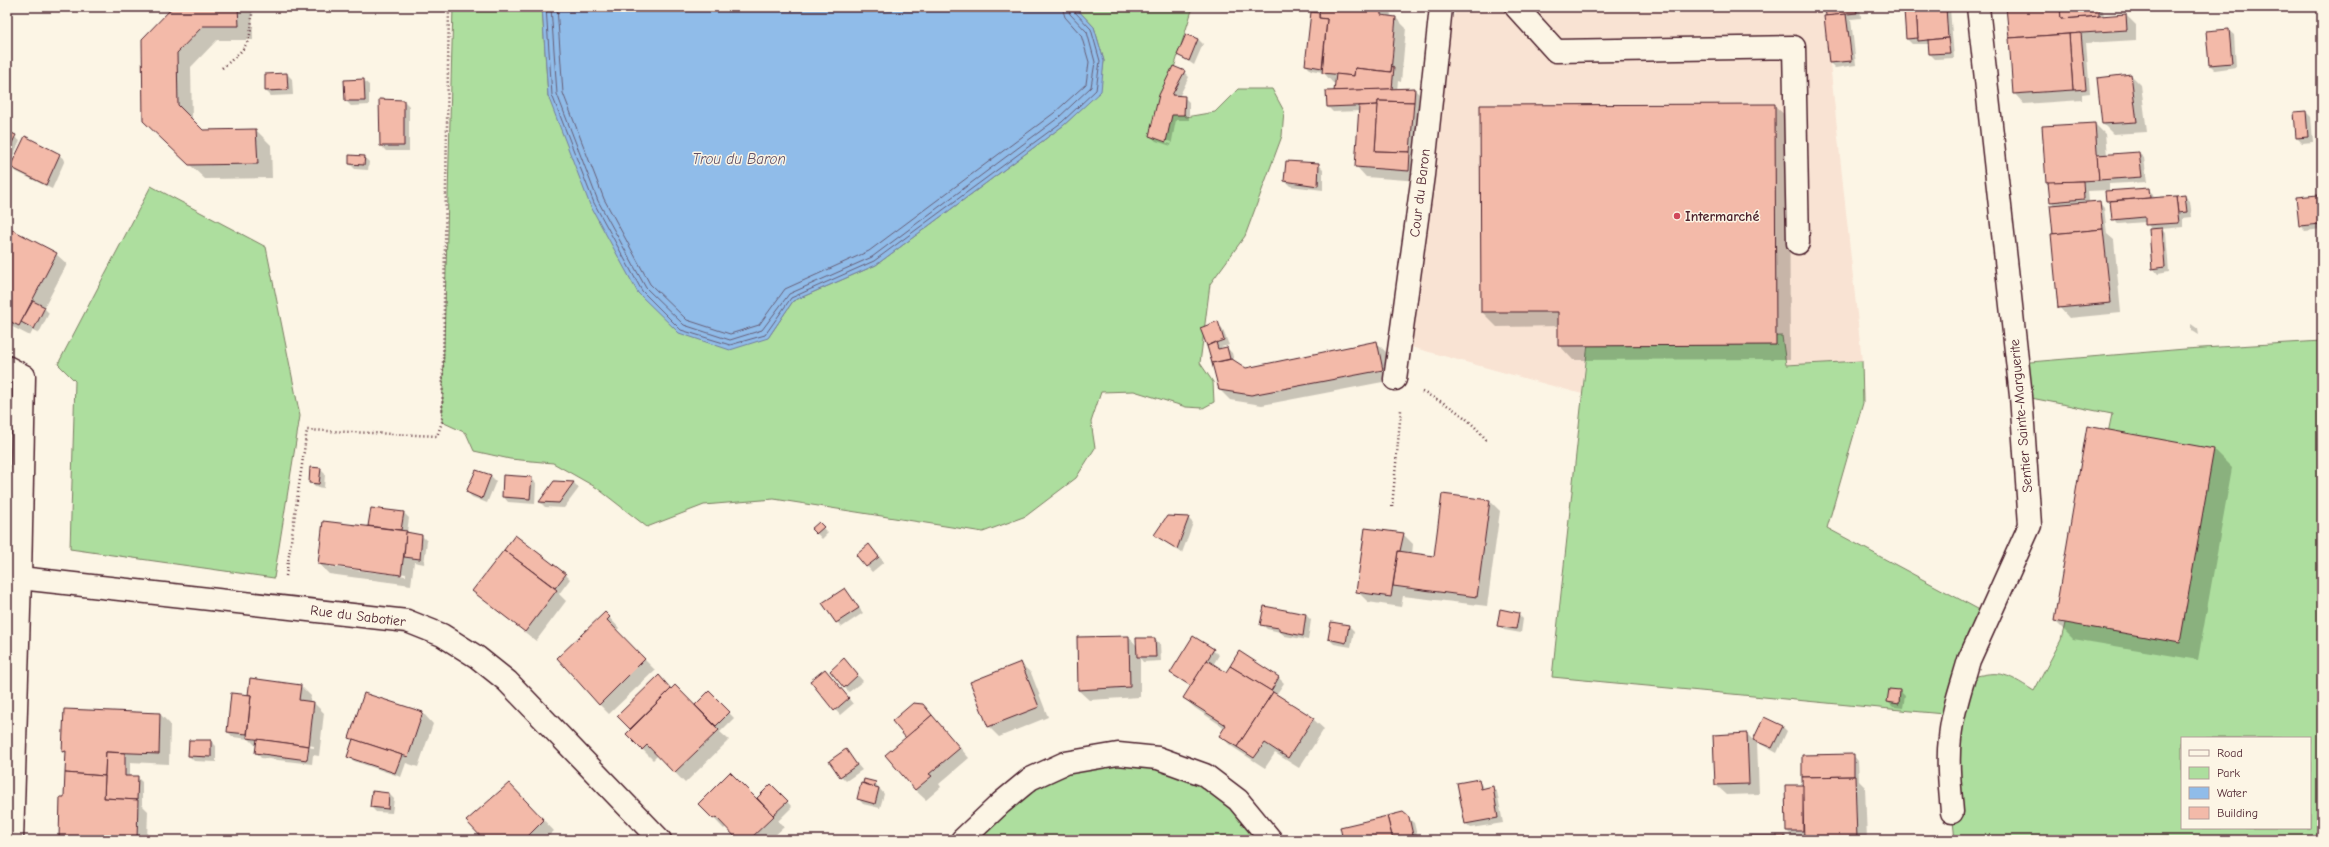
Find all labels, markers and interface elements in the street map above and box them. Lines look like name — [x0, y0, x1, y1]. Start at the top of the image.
street label: Cour du Baron — [1406, 148, 1434, 238]
water label: Trou du Baron — [692, 150, 786, 168]
place label: Intermarché — [1685, 208, 1759, 225]
marker: Intermarché — [1672, 211, 1682, 221]
street label: Sentier Sainte-Marguerite — [2006, 339, 2036, 493]
street label: Rue du Sabotier — [309, 602, 407, 630]
legend — [2181, 737, 2311, 829]
text: Road — [2217, 746, 2243, 760]
text: Park — [2217, 766, 2240, 780]
text: Water — [2217, 786, 2247, 800]
text: Building — [2217, 806, 2258, 820]

